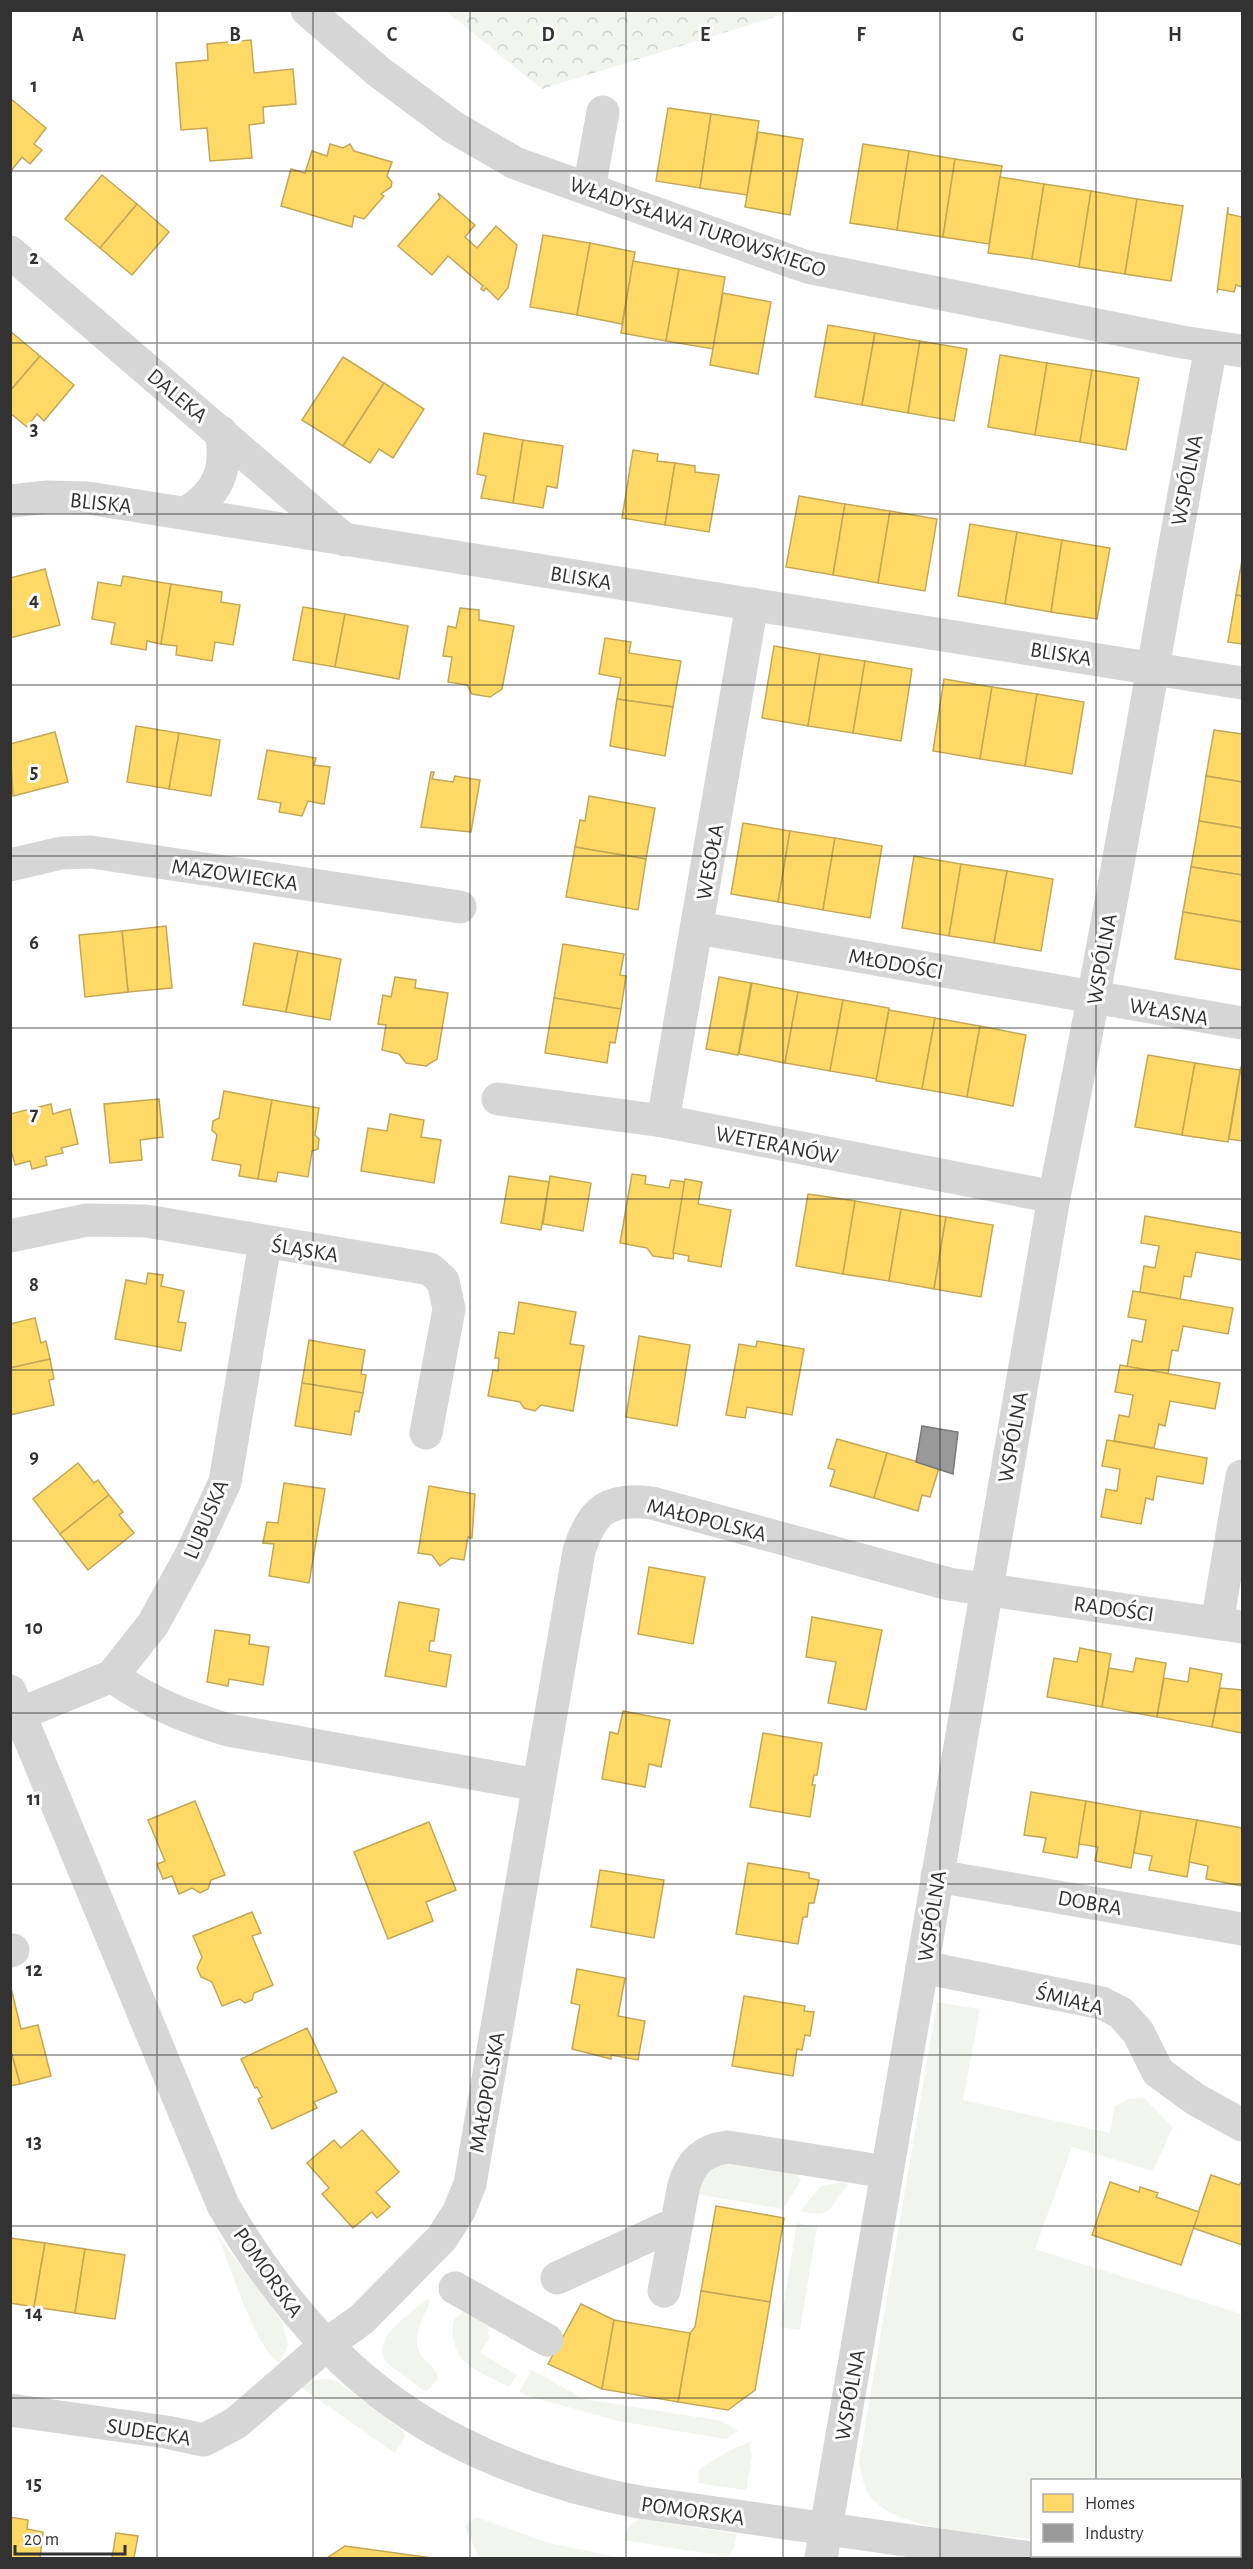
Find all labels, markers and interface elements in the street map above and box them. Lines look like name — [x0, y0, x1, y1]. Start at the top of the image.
text: A — [72, 25, 84, 45]
text: B — [229, 25, 241, 45]
text: C — [387, 25, 398, 45]
text: D — [541, 25, 555, 45]
text: E — [700, 25, 710, 45]
text: F — [856, 25, 866, 45]
text: G — [1012, 25, 1024, 45]
text: H — [1168, 25, 1182, 45]
text: 1 — [30, 76, 38, 96]
street label: WŁADYSŁAWA TUROWSKIEGO — [567, 173, 829, 281]
text: 2 — [29, 248, 39, 268]
street label: DALEKA — [143, 364, 212, 427]
text: 3 — [30, 419, 38, 439]
street label: WSPÓLNA — [1166, 432, 1207, 527]
street label: BLISKA — [69, 489, 133, 517]
street label: BLISKA — [549, 562, 613, 594]
text: 4 — [29, 590, 39, 610]
street label: BLISKA — [1029, 638, 1093, 670]
text: 5 — [30, 762, 38, 782]
street label: WESOŁA — [692, 822, 728, 902]
street label: MAZOWIECKA — [170, 855, 300, 895]
street label: WSPÓLNA — [1082, 912, 1121, 1006]
text: 6 — [29, 933, 39, 953]
street label: MŁODOŚCI — [847, 943, 945, 983]
street label: WŁASNA — [1128, 994, 1210, 1030]
text: 7 — [30, 1104, 39, 1124]
street label: WETERANÓW — [714, 1121, 841, 1168]
street label: ŚLĄSKA — [270, 1232, 340, 1266]
text: 8 — [29, 1275, 39, 1295]
street label: WSPÓLNA — [993, 1390, 1032, 1484]
text: 9 — [29, 1447, 39, 1467]
street label: LUBUSKA — [179, 1476, 232, 1562]
street label: MAŁOPOLSKA — [645, 1494, 769, 1546]
street label: RADOŚCI — [1072, 1590, 1156, 1626]
text: 10 — [25, 1618, 43, 1638]
text: 11 — [27, 1789, 41, 1809]
street label: WSPÓLNA — [913, 1869, 950, 1963]
street label: DOBRA — [1056, 1887, 1124, 1920]
text: 12 — [26, 1960, 42, 1980]
street label: ŚMIAŁA — [1034, 1979, 1106, 2019]
street label: MAŁOPOLSKA — [466, 2030, 508, 2154]
text: 13 — [26, 2132, 42, 2152]
street label: POMORSKA — [229, 2224, 307, 2322]
text: 14 — [25, 2303, 43, 2323]
street label: WSPÓLNA — [830, 2348, 869, 2442]
street label: SUDECKA — [105, 2414, 193, 2450]
text: 15 — [26, 2474, 42, 2494]
legend — [1031, 2479, 1241, 2557]
street label: POMORSKA — [640, 2493, 746, 2529]
text: Homes — [1085, 2495, 1135, 2513]
scale bar — [15, 2518, 124, 2556]
text: Industry — [1085, 2525, 1144, 2543]
text: 20 m — [24, 2531, 59, 2549]

